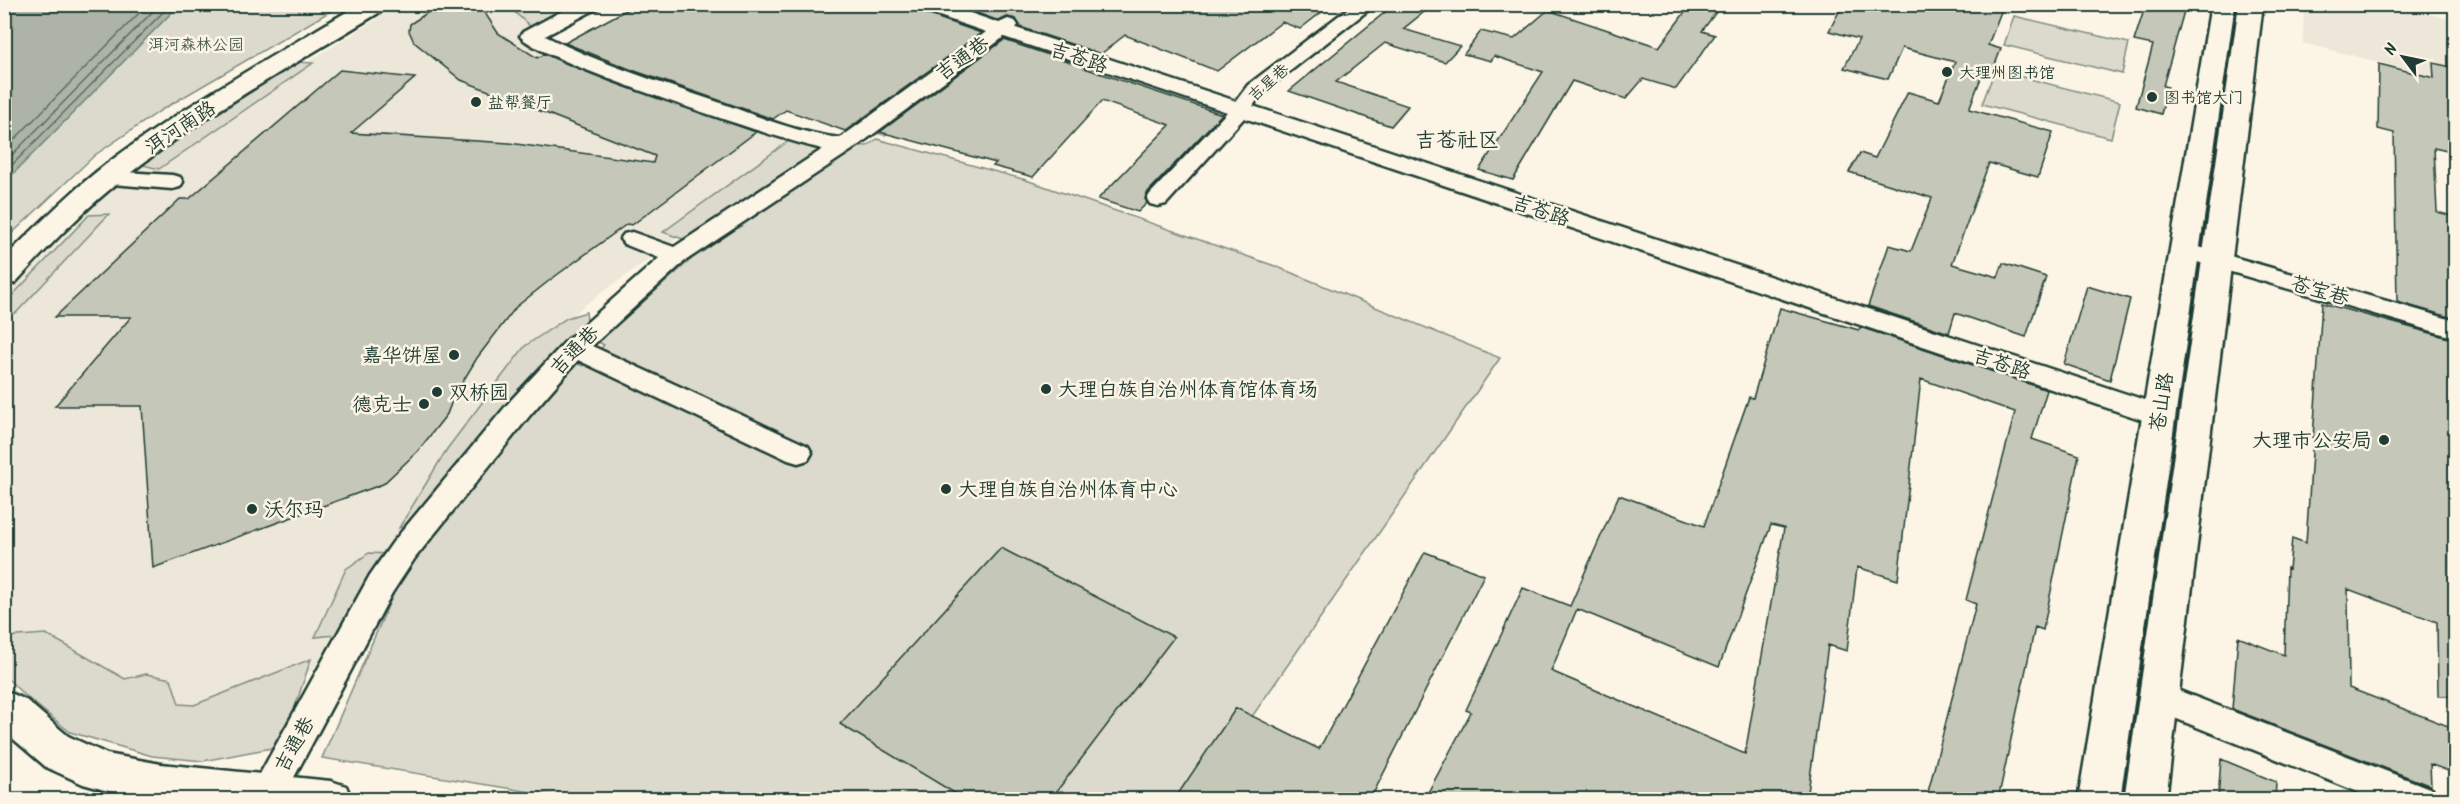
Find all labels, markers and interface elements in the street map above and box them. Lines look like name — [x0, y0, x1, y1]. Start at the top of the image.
north arrow — [2373, 27, 2433, 87]
street label: 吉通巷 — [930, 28, 998, 90]
park label: 洱河森林公园 — [148, 33, 244, 58]
street label: 吉苍路 — [1045, 34, 1113, 84]
text: N — [2378, 39, 2405, 61]
street label: 吉星巷 — [1243, 58, 1295, 108]
place label: 大理州图书馆 — [1959, 61, 2055, 86]
marker: 大理州图书馆 — [1940, 65, 1954, 79]
place label: 图书馆大门 — [2164, 86, 2244, 111]
marker: 图书馆大门 — [2145, 90, 2159, 104]
place label: 盐帮餐厅 — [488, 91, 552, 116]
street label: 洱河南路 — [139, 93, 224, 164]
marker: 盐帮餐厅 — [469, 95, 483, 109]
district label: 吉苍社区 — [1415, 125, 1499, 158]
street label: 吉苍路 — [1507, 187, 1575, 237]
street label: 苍宝巷 — [2286, 268, 2354, 316]
street label: 吉通巷 — [543, 318, 608, 384]
street label: 吉苍路 — [1968, 340, 2036, 390]
place label: 嘉华饼屋 — [362, 341, 442, 373]
marker: 嘉华饼屋 — [447, 348, 461, 362]
street label: 苍山路 — [2142, 369, 2184, 434]
place label: 大理白族自治州体育馆体育场 — [1058, 375, 1318, 407]
place label: 双桥园 — [449, 378, 509, 410]
marker: 大理白族自治州体育馆体育场 — [1039, 382, 1053, 396]
marker: 双桥园 — [430, 385, 444, 399]
place label: 德克士 — [352, 390, 412, 422]
marker: 德克士 — [417, 397, 431, 411]
place label: 大理市公安局 — [2252, 426, 2372, 458]
marker: 大理市公安局 — [2377, 433, 2391, 447]
place label: 大理自族自治州体育中心 — [958, 475, 1178, 507]
marker: 大理自族自治州体育中心 — [939, 482, 953, 496]
place label: 沃尔玛 — [264, 495, 324, 527]
marker: 沃尔玛 — [245, 502, 259, 516]
street label: 吉通巷 — [267, 710, 325, 779]

